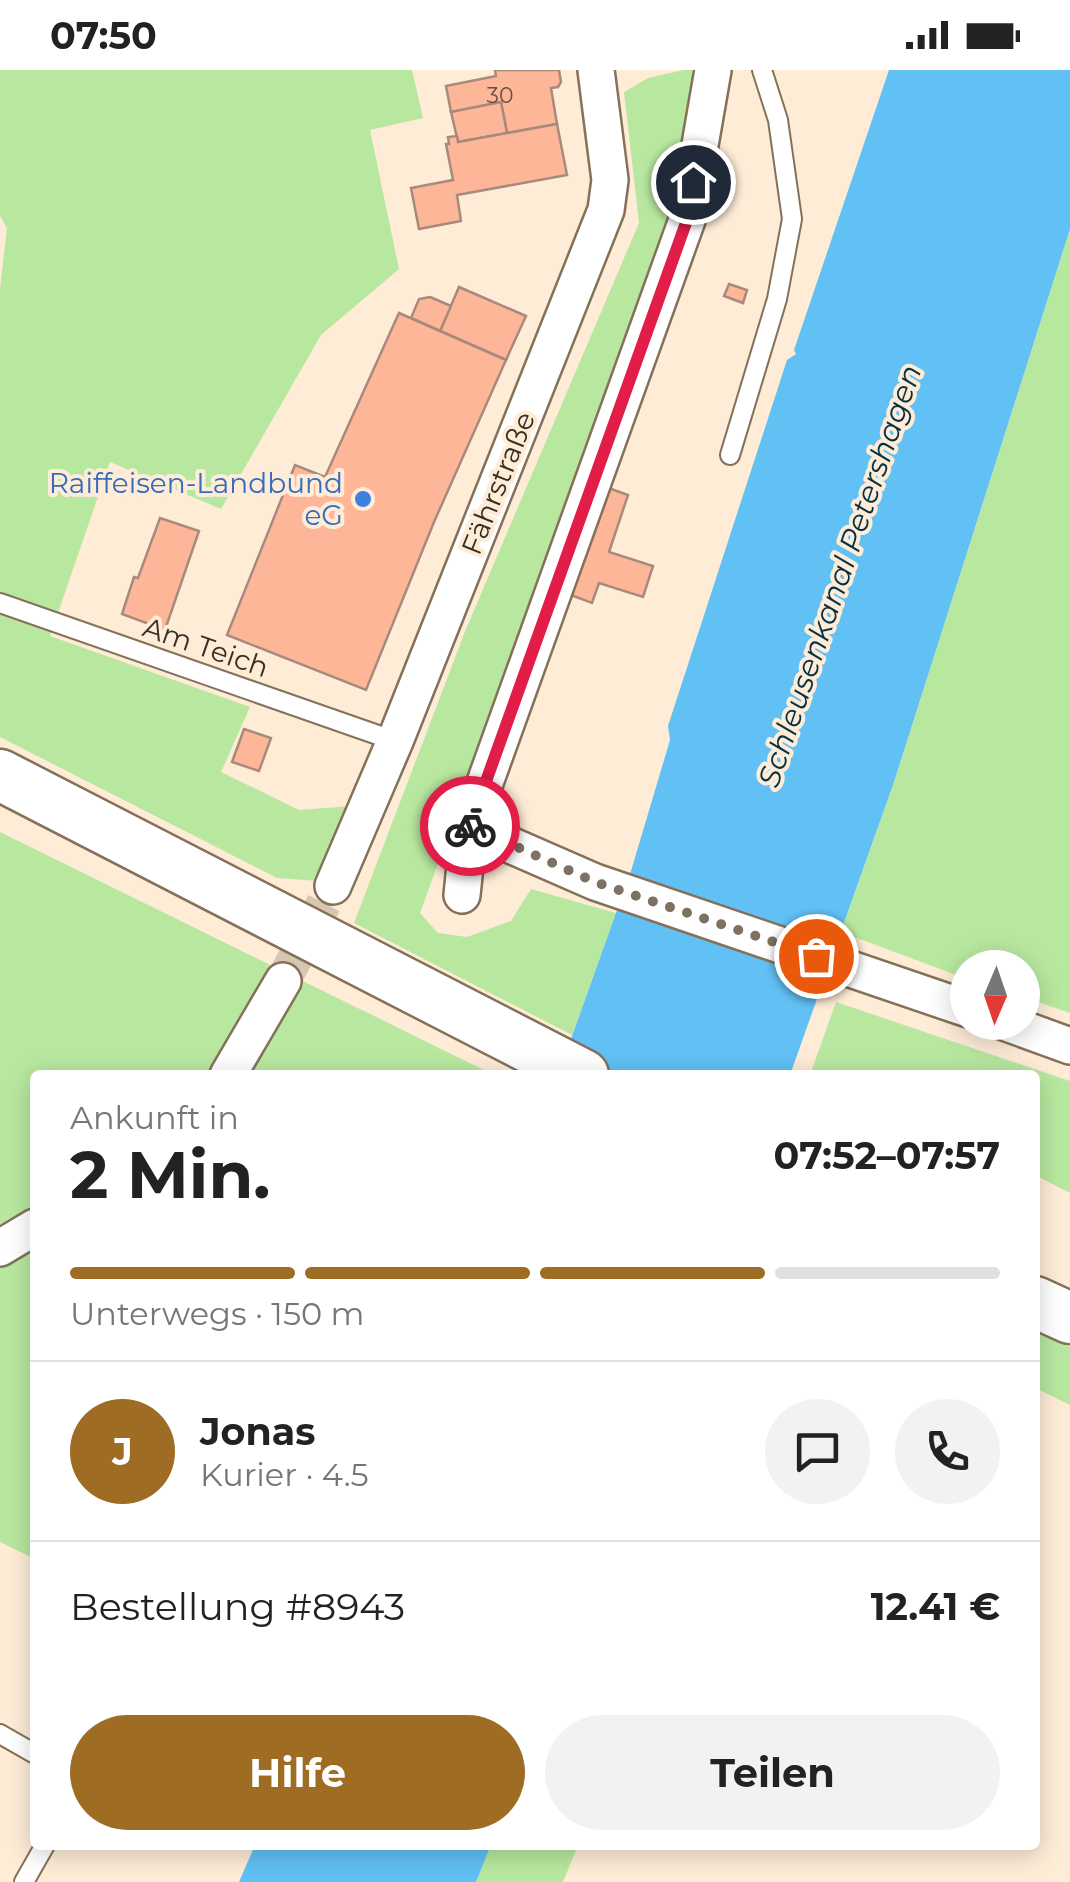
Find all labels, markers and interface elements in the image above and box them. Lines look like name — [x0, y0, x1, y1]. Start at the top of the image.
text: 07:50 — [50, 12, 157, 59]
house number: 30 — [487, 82, 513, 109]
pin — [651, 140, 736, 225]
icon: home — [666, 155, 721, 210]
water label: Schleusenkanal Petershagen — [750, 360, 929, 792]
street label: Fährstraße — [454, 407, 542, 559]
place label: Raiffeisen-Landbund eG — [49, 466, 343, 532]
marker: Raiffeisen-Landbund eG — [352, 488, 374, 510]
street label: Am Teich — [139, 610, 273, 684]
courier — [420, 776, 520, 876]
icon: bike — [443, 799, 498, 854]
pin — [774, 914, 859, 999]
icon: bag — [789, 929, 844, 984]
north arrow — [950, 950, 1040, 1040]
map controls — [950, 950, 1040, 1040]
text: Ankunft in — [70, 1098, 239, 1137]
text: 07:52–07:57 — [774, 1132, 1000, 1179]
text: 2 Min. — [70, 1135, 270, 1214]
text: Unterwegs · 150 m — [70, 1294, 365, 1333]
button: chat — [765, 1399, 870, 1504]
button: phone — [895, 1399, 1000, 1504]
text: Jonas — [200, 1408, 315, 1455]
text: J — [112, 1428, 133, 1475]
text: Kurier · 4.5 — [200, 1455, 369, 1494]
text: Bestellung #8943 — [70, 1583, 405, 1630]
text: 12.41 € — [871, 1583, 1000, 1630]
button: Hilfe — [70, 1715, 525, 1830]
button: Teilen — [545, 1715, 1000, 1830]

